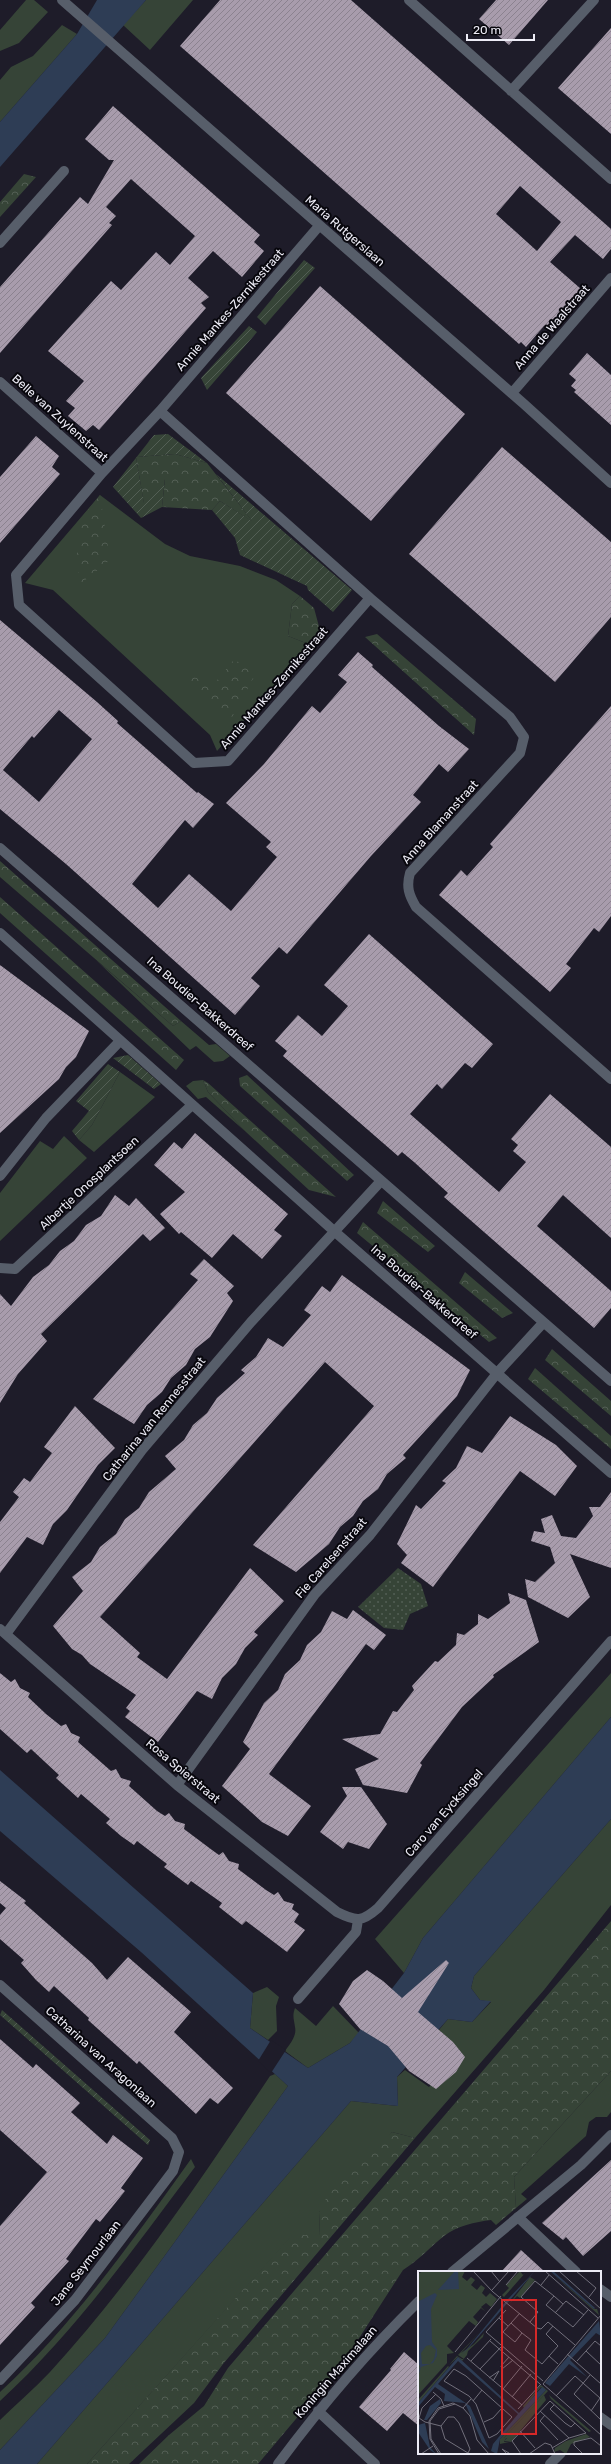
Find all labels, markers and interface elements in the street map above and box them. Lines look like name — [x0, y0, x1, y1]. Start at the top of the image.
scale bar — [467, 16, 534, 42]
text: 20 m — [473, 23, 501, 37]
street label: Maria Rutgerslaan — [302, 193, 388, 269]
street label: Annie Mankes-Zernikestraat — [173, 246, 287, 374]
street label: Anna de Waalstraat — [511, 282, 593, 372]
street label: Belle van Zuylenstraat — [9, 371, 111, 465]
street label: Annie Mankes-Zernikestraat — [217, 624, 331, 752]
street label: Anna Blamanstraat — [399, 777, 481, 867]
street label: Ina Boudier-Bakkerdreef — [144, 954, 256, 1054]
street label: Albertje Onosplantsoen — [36, 1133, 142, 1233]
street label: Ina Boudier-Bakkerdreef — [368, 1242, 480, 1342]
street label: Catharina van Rennesstraat — [100, 1354, 209, 1484]
street label: Fie Carelsenstraat — [292, 1515, 370, 1601]
street label: Rosa Spierstraat — [143, 1736, 223, 1806]
street label: Caro van Eycksingel — [402, 1766, 486, 1860]
street label: Catharina van Aragonlaan — [43, 2004, 159, 2110]
street label: Jane Seymourlaan — [48, 2218, 124, 2308]
inset map — [418, 2271, 601, 2454]
street label: Koningin Maximalaan — [292, 2323, 380, 2421]

